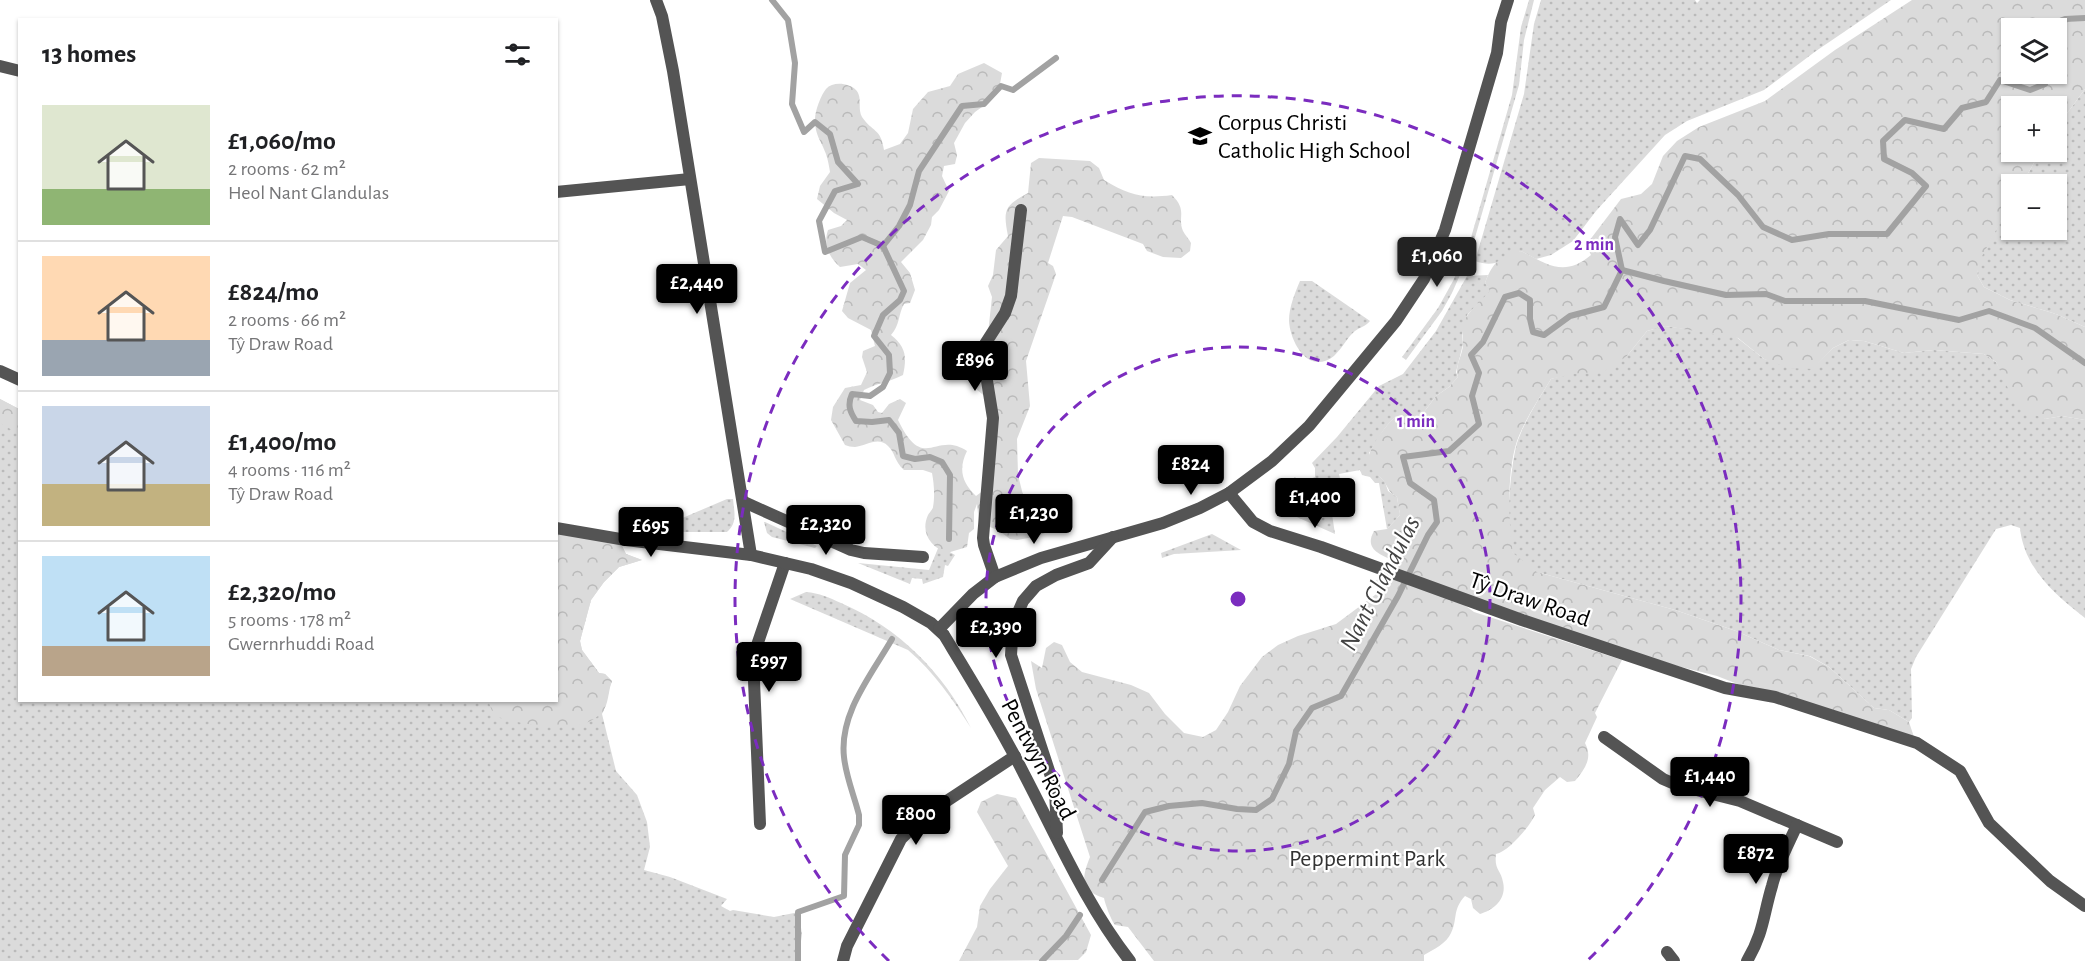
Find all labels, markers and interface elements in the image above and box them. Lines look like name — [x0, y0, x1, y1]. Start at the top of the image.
map controls — [2001, 18, 2067, 240]
button: layers — [2001, 18, 2067, 84]
icon: filters — [501, 38, 534, 71]
text: 13 homes — [42, 41, 136, 67]
button: + — [2001, 96, 2067, 162]
place label: Corpus Christi Catholic High School — [1218, 111, 1411, 163]
school or university icon: Corpus Christi Catholic High School — [1187, 123, 1213, 149]
text: £1,060/mo — [228, 128, 336, 154]
icon: home — [90, 129, 162, 201]
text: 2 rooms · 62 m² — [228, 159, 346, 179]
button: − — [2001, 174, 2067, 240]
text: Heol Nant Glandulas — [228, 183, 389, 203]
text: 2 min — [1574, 236, 1614, 254]
pin: £1,060 — [1388, 237, 1486, 288]
text: £1,060 — [1411, 246, 1463, 266]
pin: £2,440 — [648, 264, 746, 315]
text: £2,440 — [670, 273, 724, 293]
text: £824/mo — [228, 279, 319, 305]
icon: home — [90, 280, 162, 352]
text: 2 rooms · 66 m² — [228, 310, 346, 330]
text: Tŷ Draw Road — [228, 334, 333, 354]
pin: £896 — [939, 341, 1011, 392]
text: £896 — [956, 350, 994, 370]
text: 1 min — [1397, 413, 1435, 431]
text: £1,400/mo — [228, 429, 336, 455]
icon: home — [90, 430, 162, 502]
pin: £824 — [1155, 445, 1227, 496]
text: £824 — [1172, 454, 1210, 474]
text: 4 rooms · 116 m² — [228, 460, 351, 480]
pin: £1,400 — [1266, 478, 1364, 529]
text: Tŷ Draw Road — [228, 484, 333, 504]
text: £1,400 — [1289, 487, 1341, 507]
pin: £1,230 — [985, 494, 1083, 545]
text: £1,230 — [1009, 503, 1059, 523]
pin: £2,320 — [777, 505, 875, 556]
pin: £695 — [615, 507, 687, 558]
water label: Nant Glandulas — [1335, 512, 1425, 655]
text: £2,320 — [800, 514, 852, 534]
text: £695 — [633, 516, 669, 536]
street label: Tŷ Draw Road — [1466, 568, 1593, 632]
text: £2,320/mo — [228, 579, 336, 605]
icon: home — [90, 580, 162, 652]
centre of rings — [1228, 589, 1248, 609]
pin: £2,390 — [947, 608, 1045, 659]
text: 5 rooms · 178 m² — [228, 610, 351, 630]
text: £2,390 — [970, 617, 1022, 637]
text: Gwernrhuddi Road — [228, 634, 374, 654]
pin: £997 — [733, 642, 805, 693]
text: £997 — [751, 651, 787, 671]
street label: Pentwyn Road — [996, 695, 1080, 824]
pin: £1,440 — [1661, 757, 1759, 808]
text: £1,440 — [1684, 766, 1736, 786]
pin: £800 — [880, 795, 952, 846]
text: £800 — [896, 804, 936, 824]
pin: £872 — [1720, 834, 1792, 885]
text: £872 — [1738, 843, 1774, 863]
park label: Peppermint Park — [1289, 847, 1445, 871]

